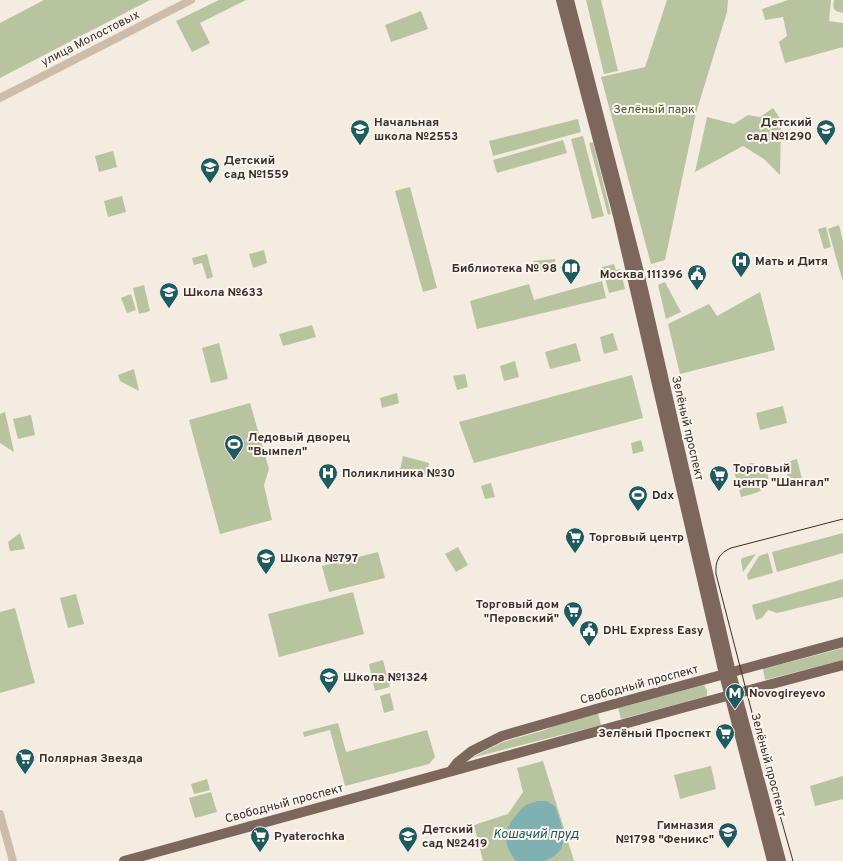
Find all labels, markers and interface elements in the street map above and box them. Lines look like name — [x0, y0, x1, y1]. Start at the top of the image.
street label: улица Молостовых — [38, 7, 142, 71]
park label: Зелёный парк — [613, 102, 695, 118]
place label: Начальная школа №2553 — [374, 115, 458, 145]
place label: Детский сад №1290 — [747, 115, 812, 145]
school or university icon: Начальная школа №2553 — [349, 118, 371, 146]
school or university icon: Детский сад №1290 — [815, 118, 837, 146]
place label: Детский сад №1559 — [224, 153, 289, 183]
school or university icon: Детский сад №1559 — [199, 156, 221, 184]
hospital icon: Мать и Дитя — [730, 250, 752, 278]
place label: Мать и Дитя — [755, 254, 828, 270]
library icon: Библиотека № 98 — [560, 257, 582, 285]
place label: Библиотека № 98 — [452, 261, 557, 277]
public building icon: Москва 111396 — [686, 263, 708, 291]
place label: Москва 111396 — [600, 267, 683, 283]
school or university icon: Школа №633 — [158, 281, 180, 309]
place label: Школа №633 — [183, 285, 263, 301]
street label: Зелёный проспект — [667, 374, 707, 483]
place label: Ледовый дворец "Вымпел" — [248, 430, 350, 460]
sports icon: Ледовый дворец "Вымпел" — [223, 433, 245, 461]
place label: Торговый центр "Шангал" — [733, 461, 829, 491]
hospital icon: Поликлиника №30 — [317, 462, 339, 490]
supermarket icon: Торговый центр "Шангал" — [708, 464, 730, 492]
place label: Поликлиника №30 — [342, 466, 455, 482]
sports icon: Ddx — [627, 484, 649, 512]
place label: Ddx — [652, 488, 674, 504]
supermarket icon: Торговый центр — [564, 526, 586, 554]
place label: Торговый центр — [589, 530, 684, 546]
school or university icon: Школа №797 — [255, 547, 277, 575]
place label: Школа №797 — [280, 551, 358, 567]
place label: Торговый дом "Перовский" — [476, 597, 559, 627]
supermarket icon: Торговый дом "Перовский" — [562, 600, 584, 628]
public building icon: DHL Express Easy — [578, 619, 600, 647]
place label: DHL Express Easy — [603, 623, 704, 639]
street label: Свободный проспект — [578, 661, 701, 708]
school or university icon: Школа №1324 — [318, 666, 340, 694]
place label: Школа №1324 — [343, 670, 428, 686]
metro station icon: Novogireyevo — [724, 682, 746, 710]
place label: Novogireyevo — [749, 686, 826, 702]
street label: Зелёный проспект — [746, 711, 790, 820]
supermarket icon: Зелёный Проспект — [714, 722, 736, 750]
place label: Зелёный Проспект — [598, 726, 711, 742]
supermarket icon: Полярная Звезда — [14, 747, 36, 775]
place label: Полярная Звезда — [39, 751, 143, 767]
street label: Свободный проспект — [223, 780, 346, 827]
place label: Гимназия №1798 "Феникс" — [616, 818, 714, 848]
school or university icon: Гимназия №1798 "Феникс" — [717, 821, 739, 849]
place label: Детский сад №2419 — [422, 822, 487, 852]
supermarket icon: Pyaterochka — [249, 825, 271, 853]
school or university icon: Детский сад №2419 — [397, 825, 419, 853]
water label: Кошачий пруд — [493, 827, 579, 843]
place label: Pyaterochka — [274, 829, 345, 845]

